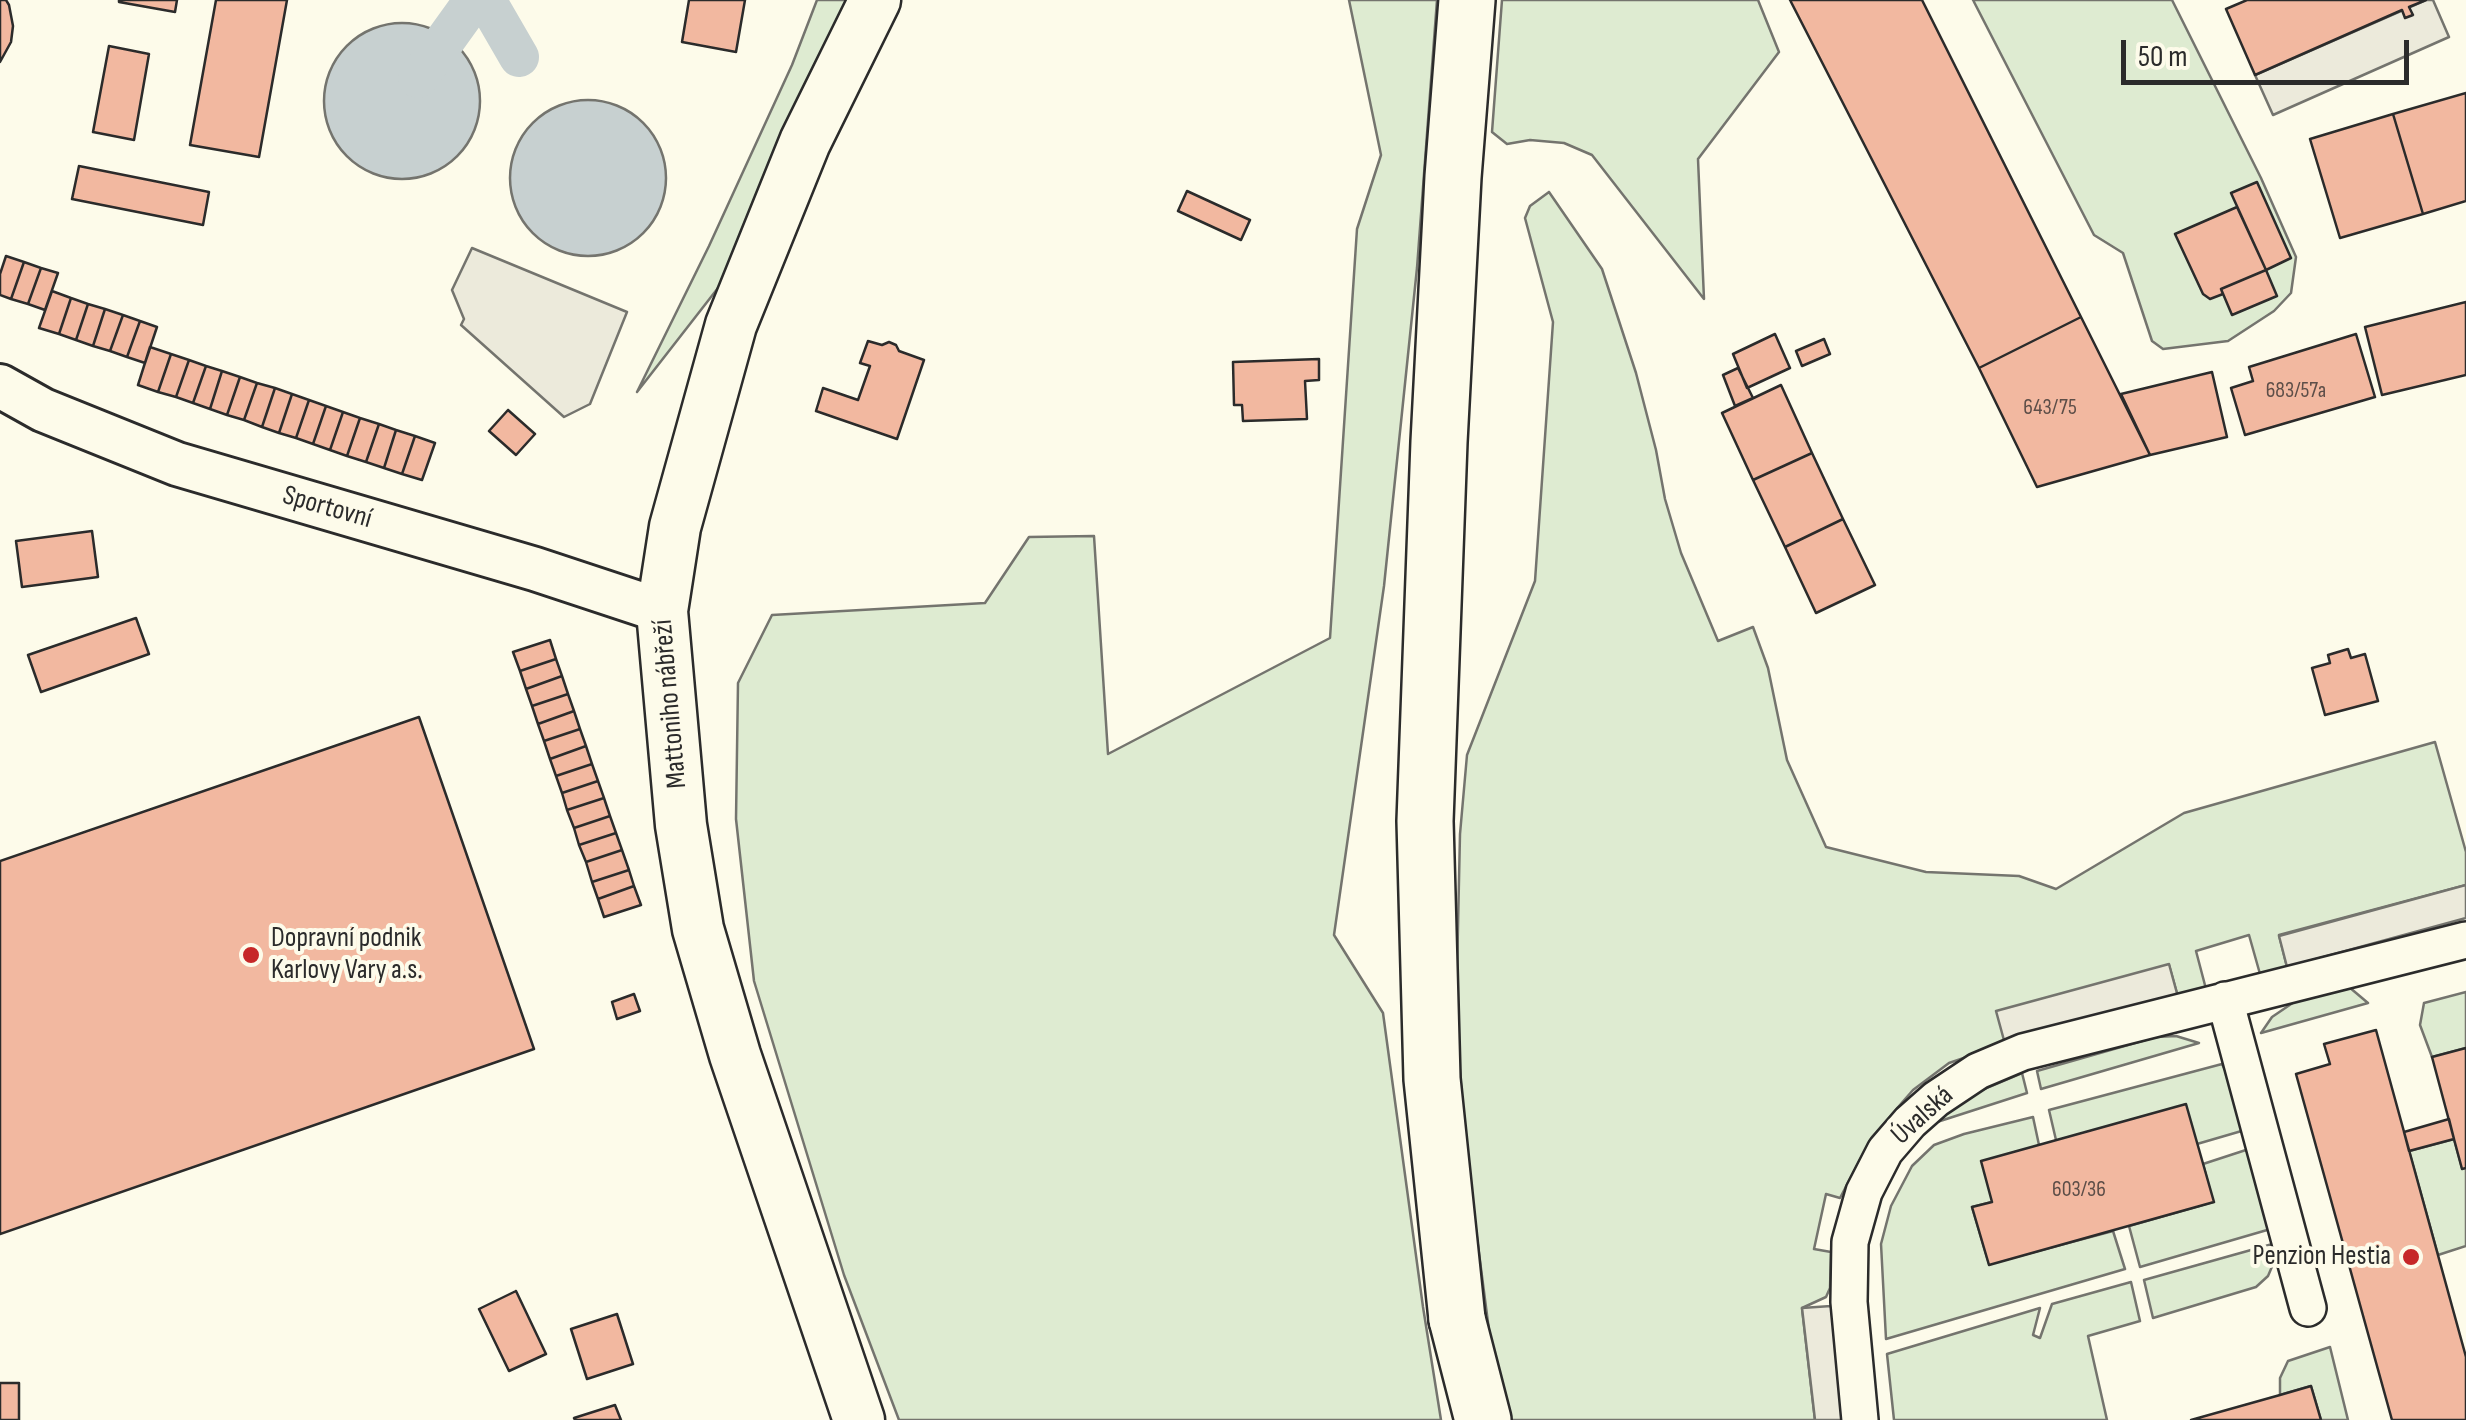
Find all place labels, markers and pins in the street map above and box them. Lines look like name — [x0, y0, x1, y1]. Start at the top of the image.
place label: Dopravní podnik Karlovy Vary a.s. — [271, 922, 422, 988]
marker: Dopravní podnik Karlovy Vary a.s. — [240, 944, 262, 966]
place label: Penzion Hestia — [2253, 1240, 2391, 1274]
marker: Penzion Hestia — [2400, 1246, 2422, 1268]

